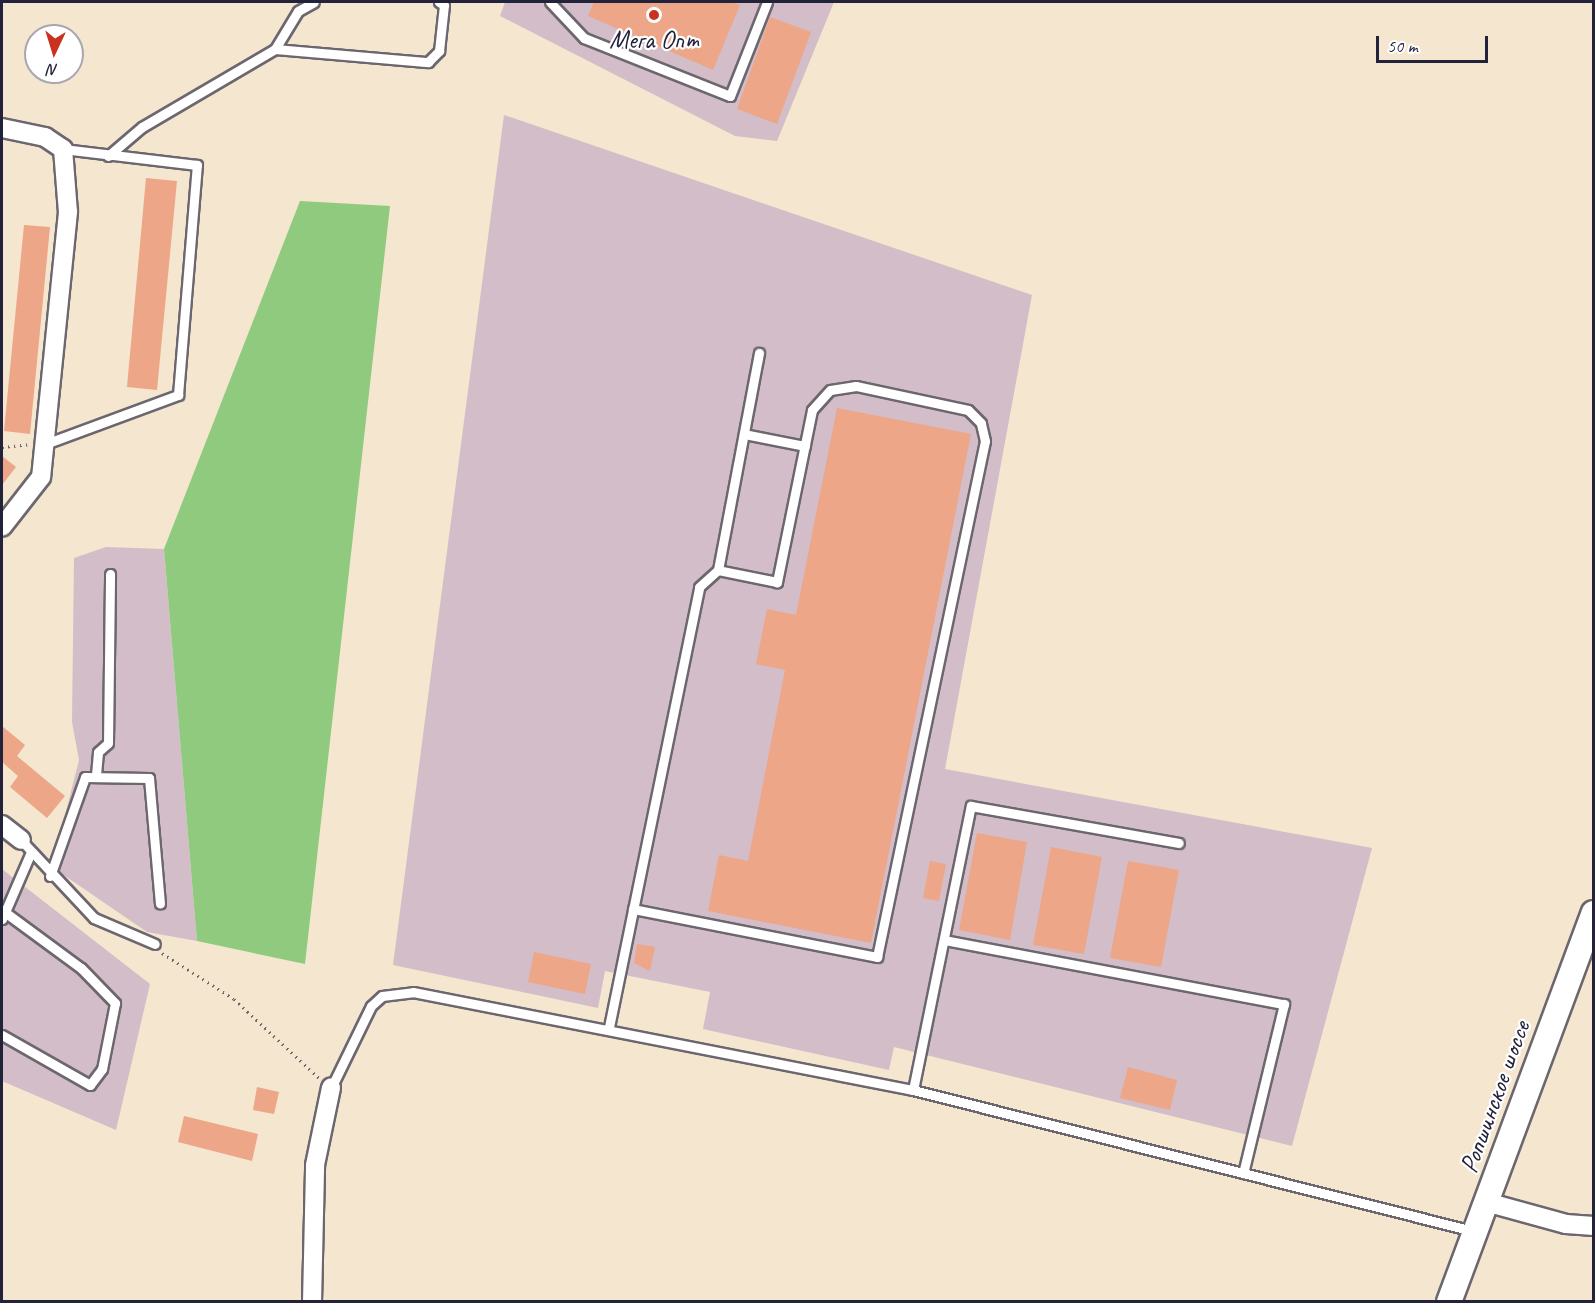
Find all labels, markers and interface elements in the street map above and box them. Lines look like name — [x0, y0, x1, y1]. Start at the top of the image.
marker: Мега Опт — [647, 8, 661, 22]
north arrow — [24, 24, 84, 84]
place label: Мега Опт — [609, 24, 699, 56]
scale bar — [1379, 24, 1492, 62]
text: 50 m — [1387, 35, 1418, 57]
text: N — [47, 60, 59, 80]
street label: Ропшинское шоссе — [1453, 1016, 1537, 1178]

